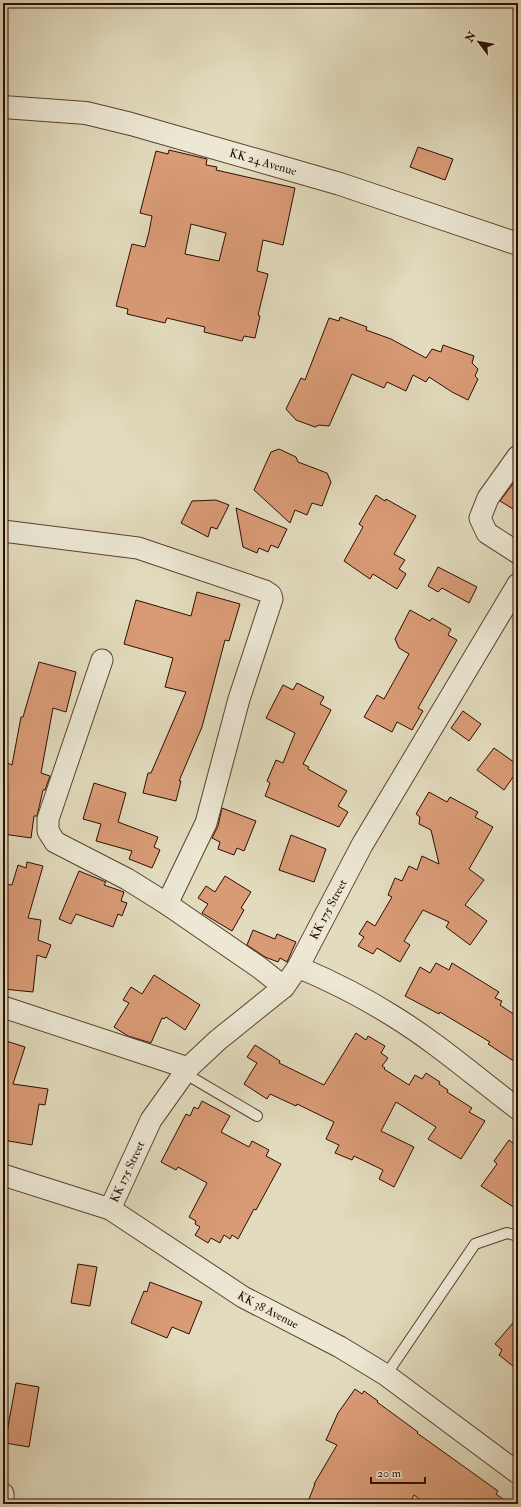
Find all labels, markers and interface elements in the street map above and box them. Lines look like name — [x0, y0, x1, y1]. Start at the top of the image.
north arrow — [459, 22, 499, 62]
text: N — [462, 28, 480, 45]
street label: KK 24 Avenue — [228, 146, 298, 179]
street label: KK 175 Street — [307, 877, 351, 942]
street label: KK 175 Street — [107, 1139, 148, 1205]
street label: KK 38 Avenue — [234, 1288, 301, 1332]
scale bar — [371, 1459, 425, 1485]
text: 20 m — [377, 1466, 402, 1481]

